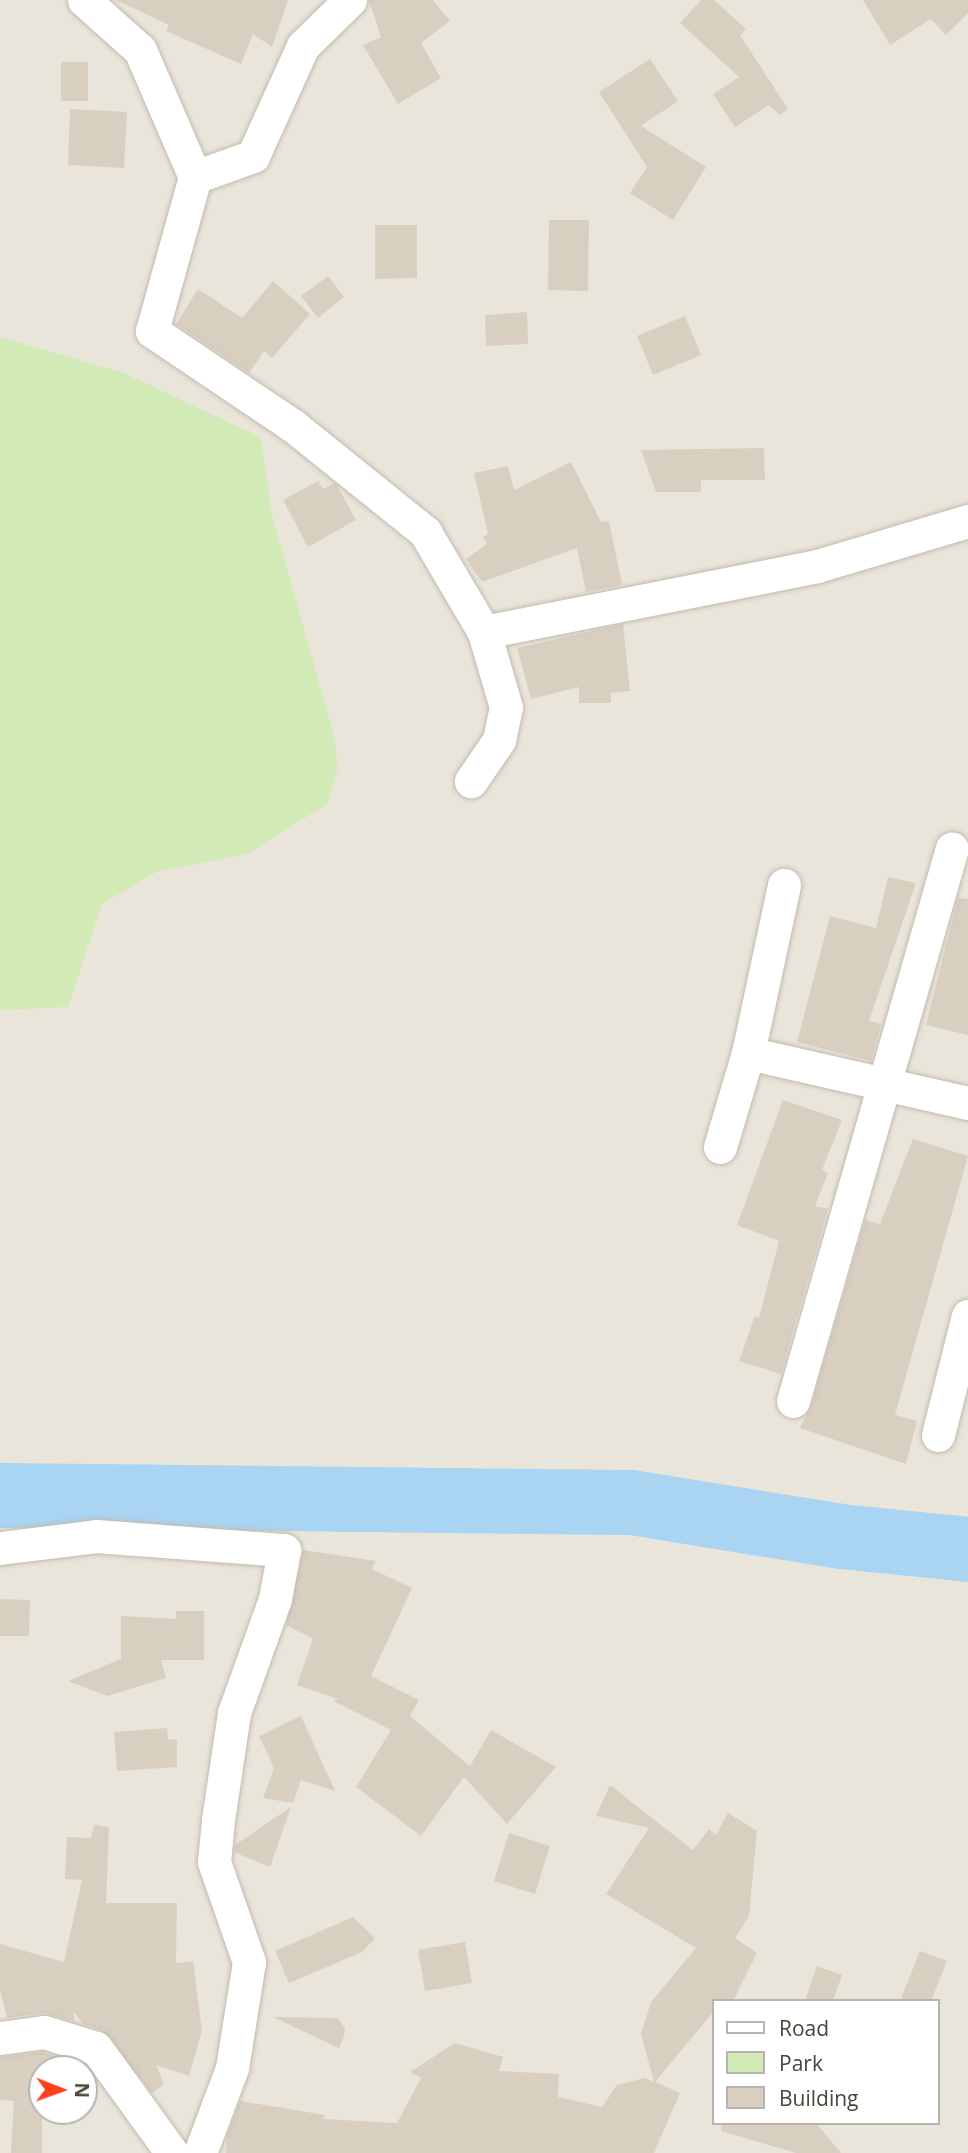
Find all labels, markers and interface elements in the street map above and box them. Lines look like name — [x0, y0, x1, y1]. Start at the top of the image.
legend — [712, 1999, 940, 2125]
text: Road — [779, 2014, 829, 2042]
text: Park — [779, 2049, 823, 2077]
north arrow — [28, 2055, 98, 2125]
text: N — [69, 2082, 95, 2098]
text: Building — [779, 2084, 858, 2112]

